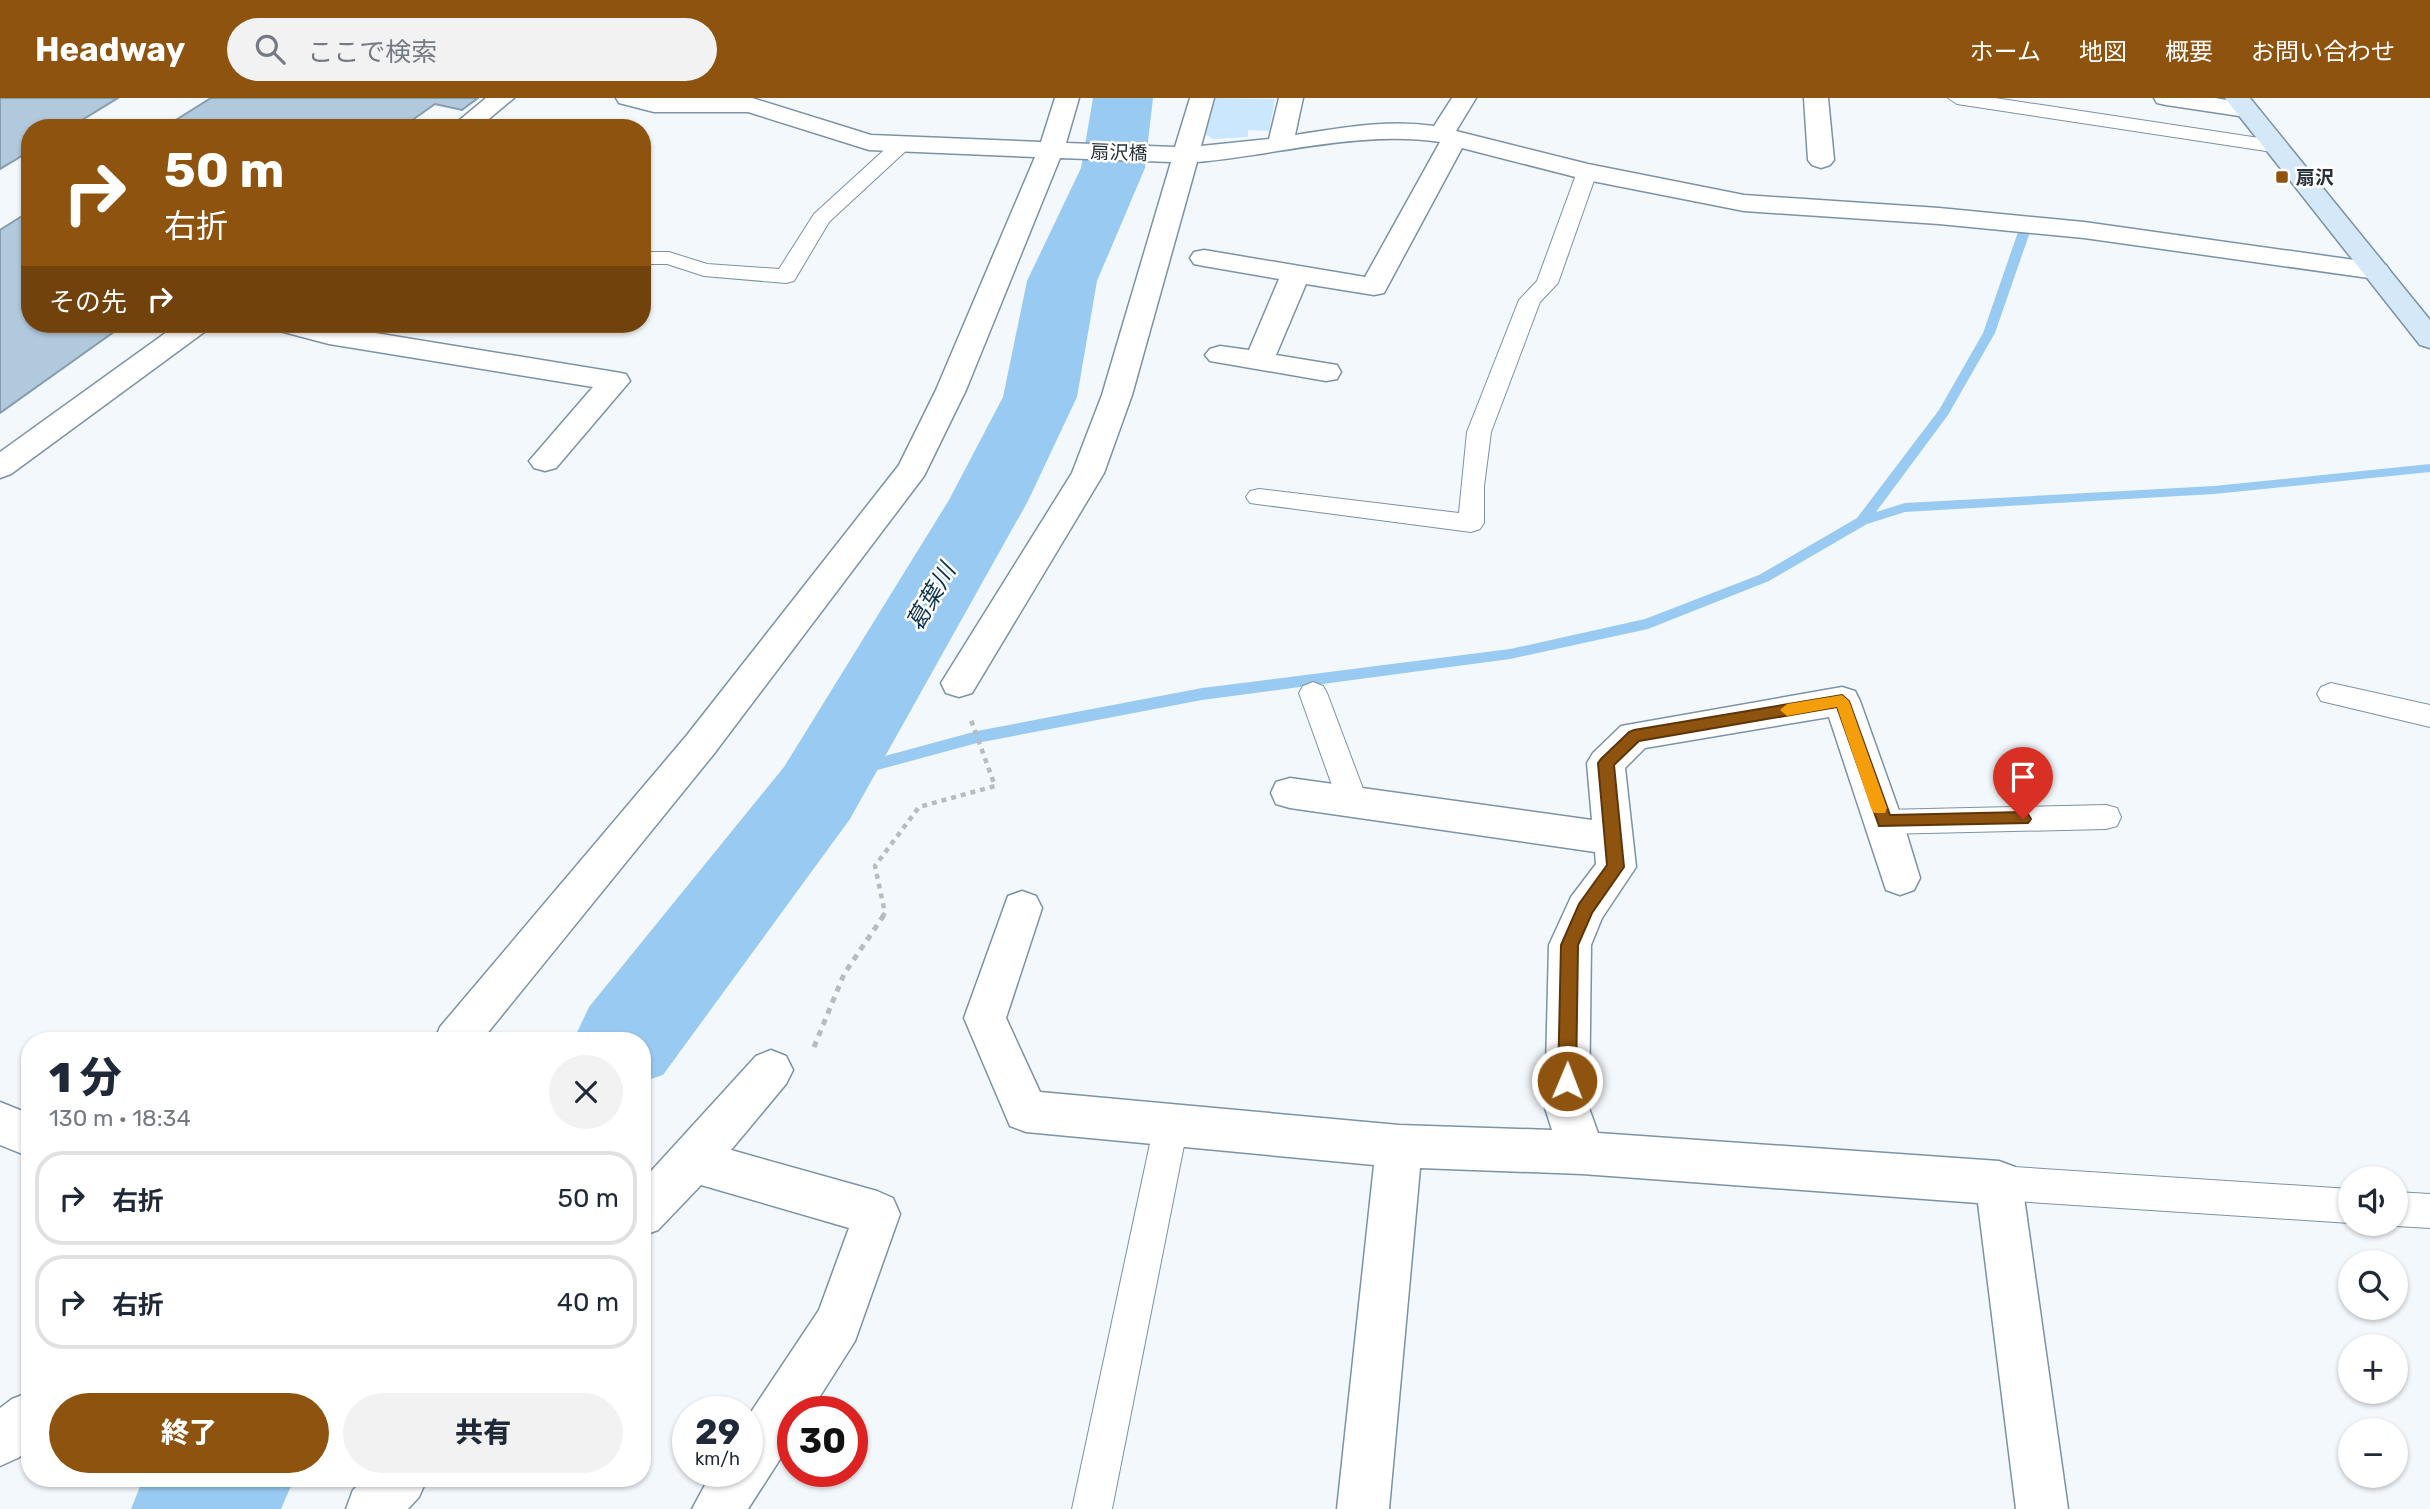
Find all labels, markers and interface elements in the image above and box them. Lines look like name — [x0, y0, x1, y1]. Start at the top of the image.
search box — [227, 18, 717, 81]
text: Headway — [35, 30, 185, 69]
icon: search — [251, 30, 289, 68]
text: ここで検索 — [307, 37, 437, 68]
text: ホーム — [1970, 38, 2041, 66]
text: 地図 — [2079, 38, 2127, 66]
text: 概要 — [2165, 38, 2213, 66]
text: お問い合わせ — [2251, 38, 2395, 66]
street label: 扇沢橋 — [1090, 140, 1148, 165]
text: 50 m — [164, 141, 284, 199]
icon: right — [49, 147, 140, 238]
place label: 扇沢 — [2296, 166, 2334, 189]
marker: 扇沢 — [2274, 169, 2290, 185]
text: 右折 — [164, 207, 228, 245]
icon: right — [141, 280, 179, 318]
text: その先 — [49, 287, 127, 318]
water label: 葛葉川 — [901, 556, 963, 635]
pin — [1993, 747, 2053, 819]
icon: arrive — [2004, 758, 2042, 796]
position arrow — [1530, 1044, 1604, 1118]
text: 1 分 — [49, 1053, 122, 1103]
button: close — [549, 1055, 623, 1129]
text: 130 m · 18:34 — [49, 1104, 191, 1132]
map controls — [2338, 1166, 2408, 1488]
button: sound — [2338, 1166, 2408, 1236]
icon: right — [53, 1179, 91, 1217]
text: 50 m — [558, 1183, 619, 1214]
text: 右折 — [112, 1186, 164, 1217]
button: search — [2338, 1250, 2408, 1320]
icon: right — [53, 1283, 91, 1321]
text: 40 m — [557, 1287, 619, 1318]
text: 右折 — [112, 1290, 164, 1321]
button: + — [2338, 1334, 2408, 1404]
button: 終了 — [49, 1393, 329, 1473]
button: 共有 — [343, 1393, 623, 1473]
speed limit sign: 30 — [777, 1396, 868, 1487]
text: 29 — [695, 1411, 740, 1453]
button: − — [2338, 1418, 2408, 1488]
text: km/h — [695, 1448, 740, 1470]

